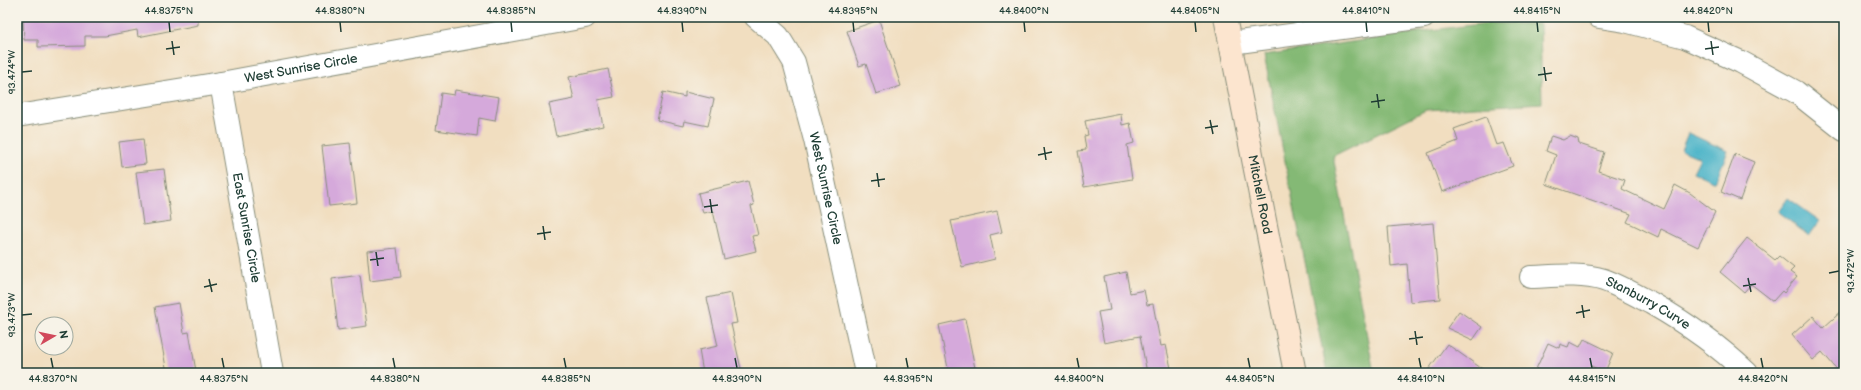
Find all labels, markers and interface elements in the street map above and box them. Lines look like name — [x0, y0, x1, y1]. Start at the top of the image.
text: 44.8375°N — [145, 5, 193, 17]
text: 44.8380°N — [315, 5, 365, 17]
text: 44.8385°N — [486, 5, 536, 17]
text: 44.8390°N — [657, 5, 707, 17]
text: 44.8395°N — [828, 5, 878, 17]
text: 44.8400°N — [999, 5, 1049, 17]
text: 44.8405°N — [1170, 5, 1220, 17]
text: 44.8410°N — [1342, 5, 1390, 17]
text: 44.8415°N — [1513, 5, 1561, 17]
text: 44.8420°N — [1683, 5, 1733, 17]
text: 93.474°W — [6, 50, 18, 94]
street label: West Sunrise Circle — [243, 50, 359, 87]
street label: West Sunrise Circle — [805, 130, 846, 246]
street label: Mitchell Road — [1244, 154, 1276, 236]
street label: East Sunrise Circle — [229, 171, 264, 284]
text: 93.472°W — [1845, 249, 1857, 293]
street label: Stanburry Curve — [1603, 273, 1693, 333]
text: 93.473°W — [6, 293, 18, 337]
north arrow — [34, 316, 74, 356]
text: N — [56, 329, 70, 340]
text: 44.8370°N — [28, 373, 78, 385]
text: 44.8375°N — [200, 373, 248, 385]
text: 44.8380°N — [370, 373, 420, 385]
text: 44.8385°N — [541, 373, 591, 385]
text: 44.8390°N — [712, 373, 762, 385]
text: 44.8395°N — [883, 373, 933, 385]
text: 44.8400°N — [1054, 373, 1104, 385]
text: 44.8405°N — [1225, 373, 1275, 385]
text: 44.8410°N — [1397, 373, 1445, 385]
text: 44.8415°N — [1568, 373, 1616, 385]
text: 44.8420°N — [1738, 373, 1788, 385]

